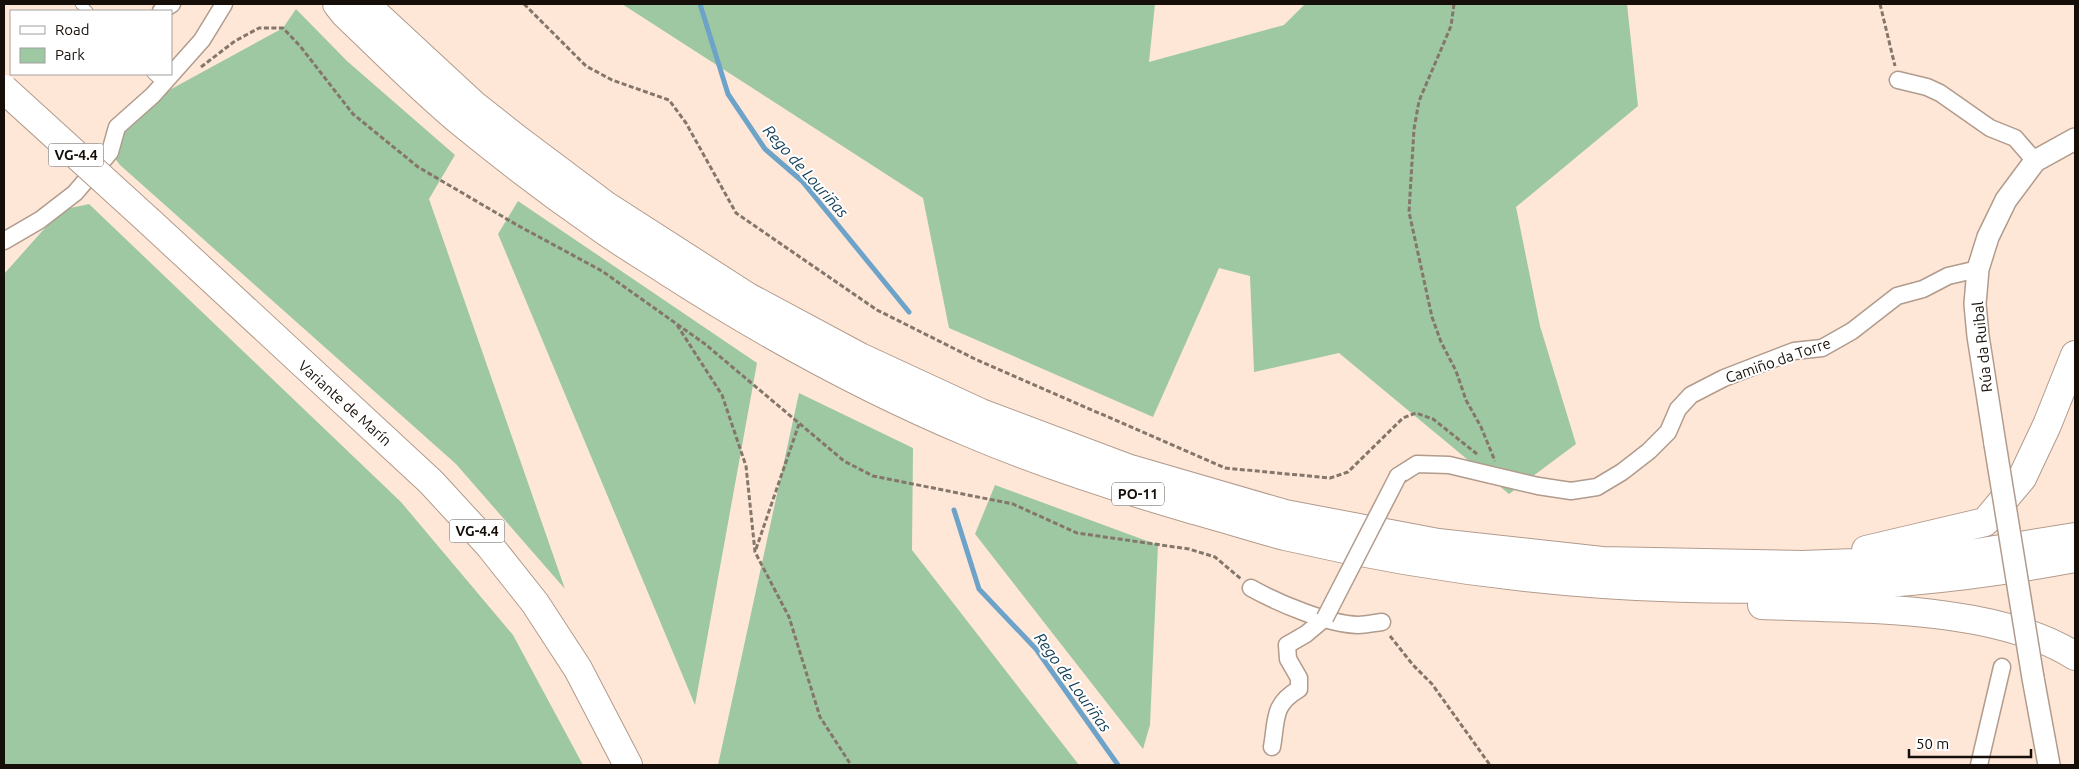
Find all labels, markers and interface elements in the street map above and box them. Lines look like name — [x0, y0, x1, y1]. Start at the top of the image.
legend — [10, 10, 172, 75]
text: Road — [55, 21, 90, 38]
text: Park — [55, 46, 85, 63]
water label: Rego de Louriñas — [760, 121, 852, 221]
road number: VG-4.4 — [48, 144, 104, 166]
street label: Rúa da Ruibal — [1969, 301, 1995, 393]
street label: Camiño da Torre — [1723, 334, 1833, 386]
street label: Variante de Marín — [295, 357, 395, 449]
road number: PO-11 — [1112, 482, 1164, 506]
road number: VG-4.4 — [450, 520, 504, 542]
water label: Rego de Louriñas — [1031, 629, 1115, 735]
scale bar — [1909, 726, 2032, 758]
text: 50 m — [1916, 735, 1949, 752]

